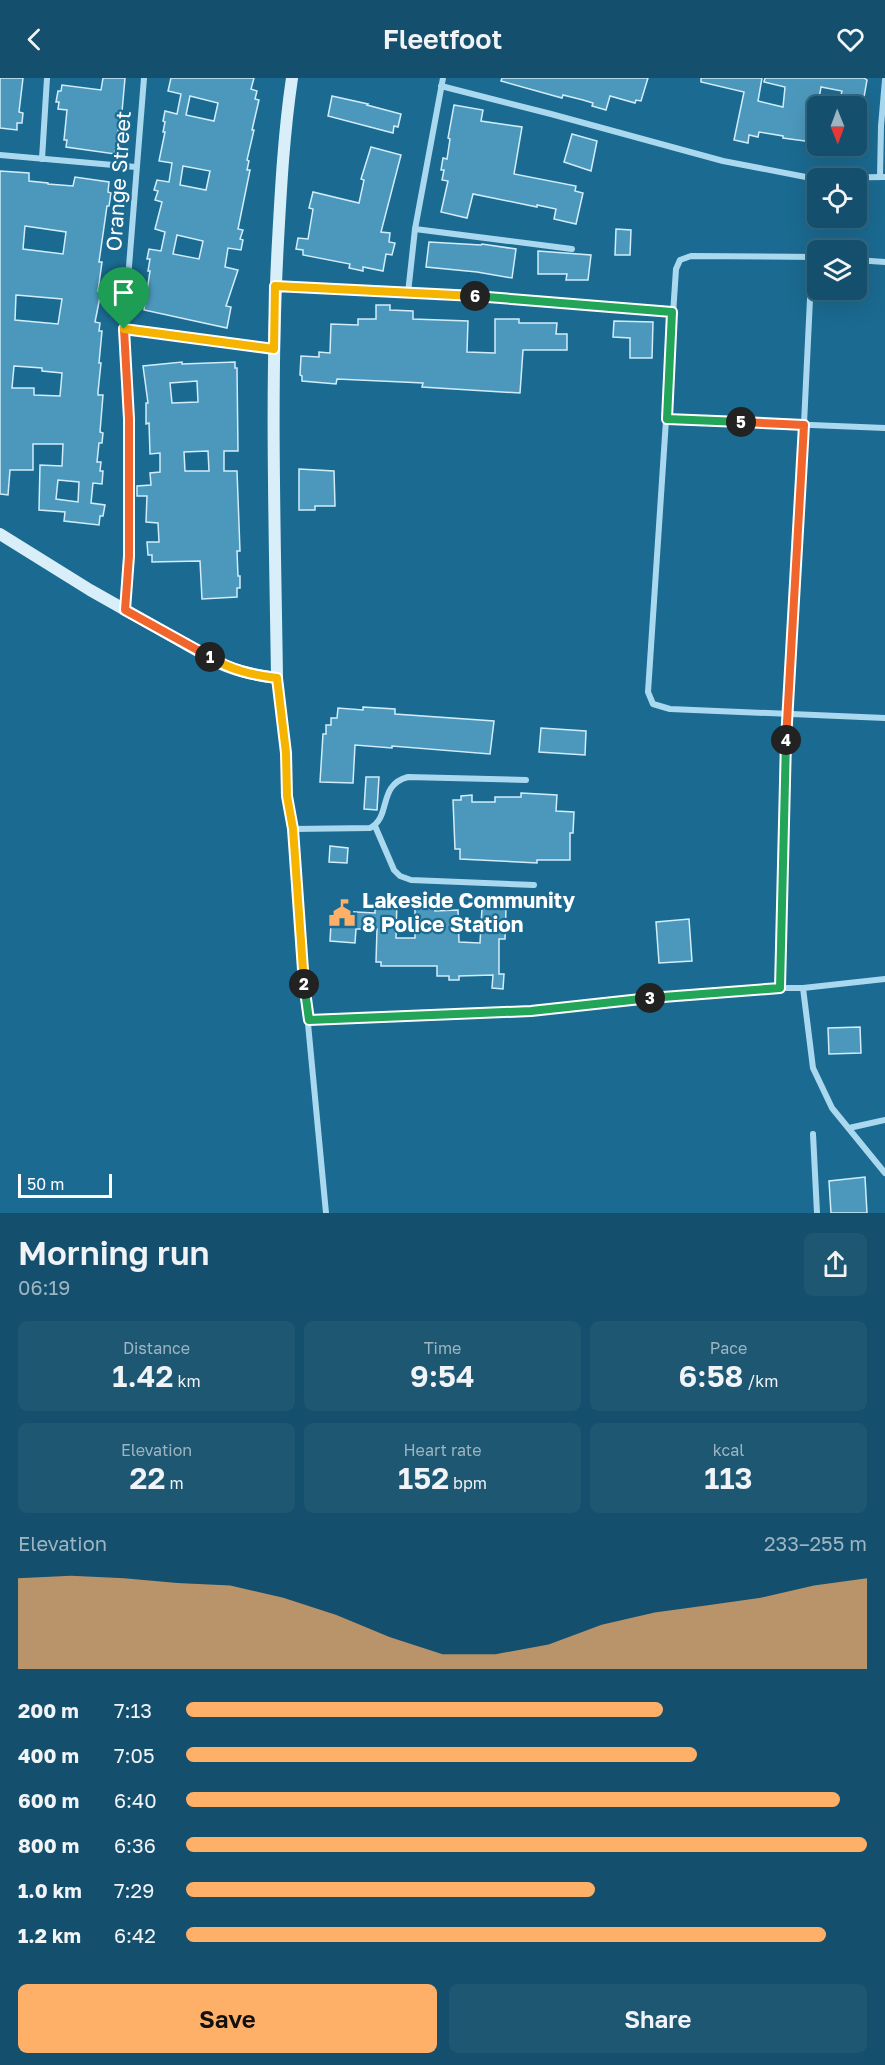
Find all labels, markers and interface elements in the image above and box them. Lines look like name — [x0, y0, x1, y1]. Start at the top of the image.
icon: back — [18, 23, 51, 56]
text: Fleetfoot — [383, 23, 502, 55]
icon: heart — [834, 23, 867, 56]
north arrow — [807, 96, 867, 156]
map controls — [807, 96, 867, 300]
street label: Orange Street — [100, 110, 136, 252]
button: locate — [807, 168, 867, 228]
button: layers — [807, 240, 867, 300]
pin — [98, 267, 149, 329]
icon: arrive — [107, 276, 140, 309]
pin: 6 — [460, 281, 490, 311]
text: 6 — [470, 286, 480, 306]
pin: 5 — [726, 407, 756, 437]
text: 5 — [736, 412, 746, 432]
pin: 1 — [195, 642, 225, 672]
text: 1 — [206, 647, 214, 667]
pin: 4 — [771, 725, 801, 755]
text: 4 — [781, 730, 791, 750]
place label: Lakeside Community 8 Police Station — [362, 887, 575, 937]
public building icon: Lakeside Community 8 Police Station — [327, 898, 357, 928]
pin: 2 — [289, 969, 319, 999]
text: 2 — [299, 974, 309, 994]
pin: 3 — [635, 983, 665, 1013]
text: 3 — [645, 988, 655, 1008]
scale bar — [18, 1171, 112, 1198]
text: 50 m — [27, 1174, 64, 1194]
text: Morning run — [18, 1233, 210, 1272]
button: share — [804, 1233, 867, 1296]
text: 06:19 — [18, 1275, 70, 1299]
text: Distance — [123, 1338, 190, 1358]
text: Time — [424, 1338, 461, 1358]
text: Pace — [710, 1338, 747, 1358]
text: 1.42 — [112, 1358, 174, 1394]
text: 9:54 — [410, 1358, 475, 1394]
text: 6:58 — [679, 1358, 743, 1394]
text: km — [174, 1371, 201, 1391]
text: /km — [743, 1371, 778, 1391]
text: Elevation — [121, 1440, 192, 1460]
text: Heart rate — [403, 1440, 482, 1460]
text: kcal — [713, 1440, 744, 1460]
text: 22 — [129, 1460, 165, 1496]
text: 152 — [398, 1460, 449, 1496]
text: 113 — [704, 1460, 753, 1496]
text: m — [165, 1473, 184, 1493]
text: bpm — [449, 1473, 487, 1493]
text: Elevation — [18, 1531, 107, 1555]
text: 233–255 m — [764, 1531, 867, 1555]
text: 200 m — [18, 1698, 79, 1722]
text: 7:13 — [114, 1698, 152, 1722]
text: 400 m — [18, 1743, 79, 1767]
text: 7:05 — [114, 1743, 155, 1767]
text: 600 m — [18, 1788, 79, 1812]
text: 6:40 — [114, 1788, 157, 1812]
text: 800 m — [18, 1833, 79, 1857]
text: 6:36 — [114, 1833, 156, 1857]
text: 1.0 km — [18, 1878, 82, 1902]
text: 7:29 — [114, 1878, 154, 1902]
text: 1.2 km — [18, 1923, 81, 1947]
text: 6:42 — [114, 1923, 156, 1947]
button: Save — [18, 1984, 437, 2053]
button: Share — [449, 1984, 867, 2053]

